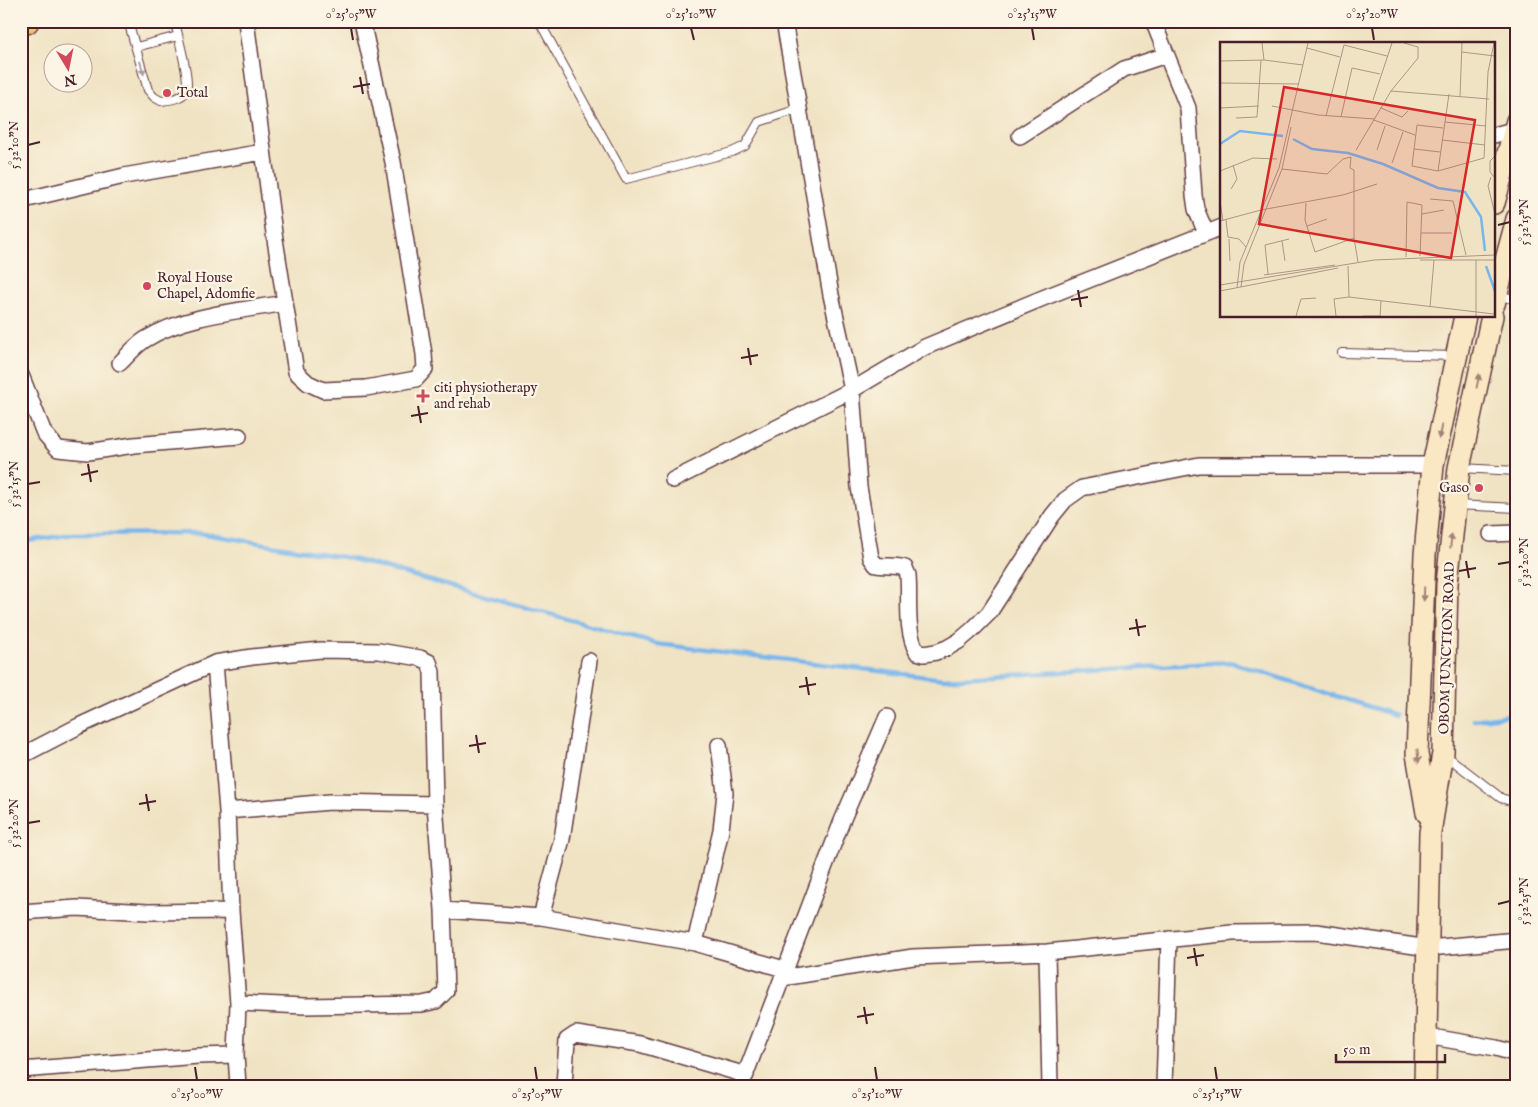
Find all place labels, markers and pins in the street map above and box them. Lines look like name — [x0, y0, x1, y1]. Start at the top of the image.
place label: Total — [177, 84, 208, 102]
marker: Total — [161, 87, 173, 99]
place label: Royal House Chapel, Adomfie — [157, 269, 256, 303]
marker: Royal House Chapel, Adomfie — [141, 280, 153, 292]
place label: citi physiotherapy and rehab — [434, 379, 537, 413]
marker: citi physiotherapy and rehab — [416, 389, 430, 403]
place label: Gaso — [1439, 479, 1469, 497]
marker: Gaso — [1473, 482, 1485, 494]

